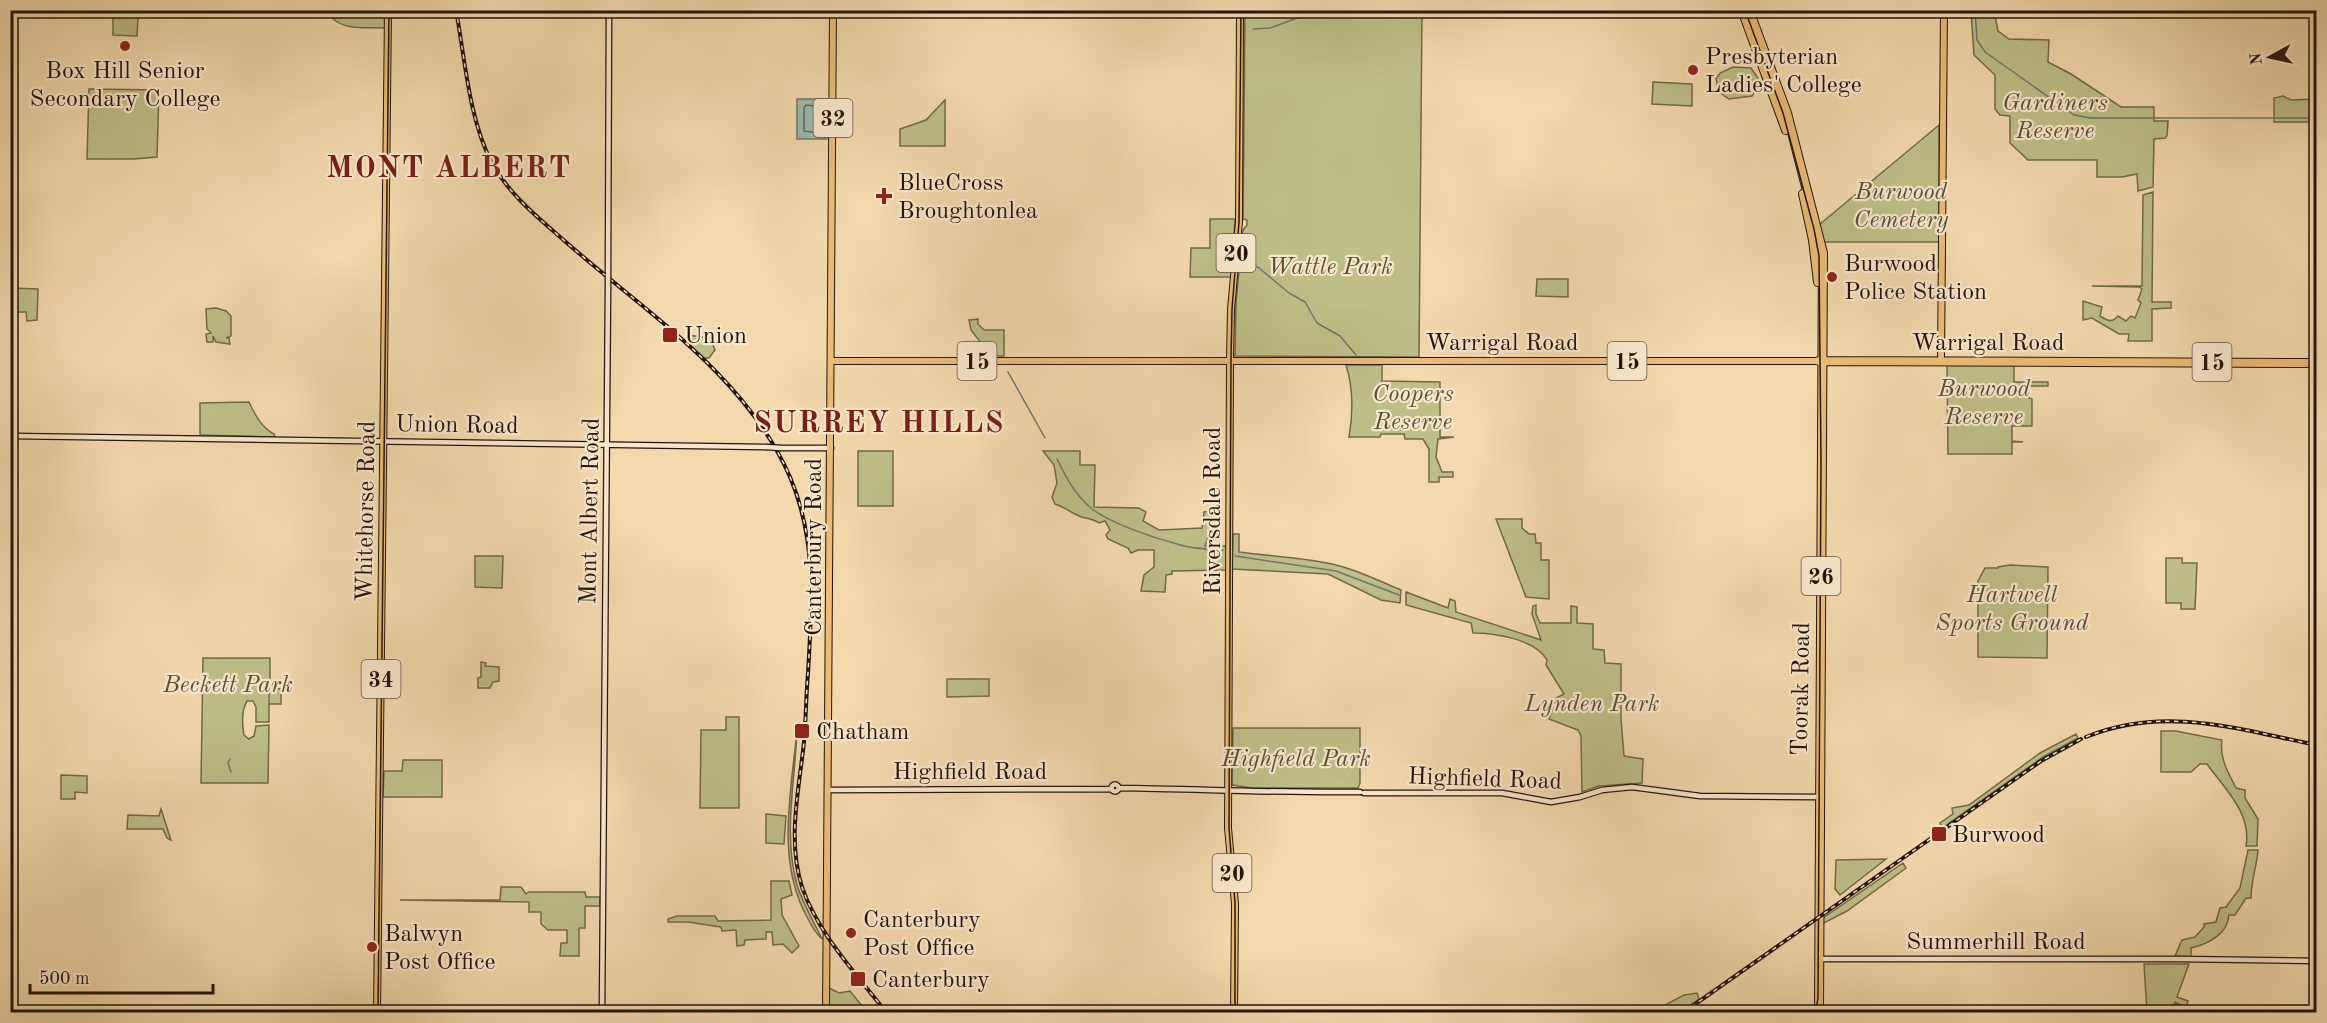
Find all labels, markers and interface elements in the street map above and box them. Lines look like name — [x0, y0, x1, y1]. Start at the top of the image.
north arrow — [2240, 27, 2300, 87]
marker: Box Hill Senior Secondary College — [118, 39, 132, 53]
place label: Presbyterian Ladies' College — [1705, 46, 1862, 98]
text: N — [2248, 51, 2266, 66]
place label: Box Hill Senior Secondary College — [30, 60, 220, 112]
marker: Presbyterian Ladies' College — [1686, 63, 1700, 77]
park label: Gardiners Reserve — [2002, 92, 2108, 144]
road number: 32 — [814, 99, 852, 137]
district label: MONT ALBERT — [326, 154, 572, 184]
place label: BlueCross Broughtonlea — [898, 172, 1038, 224]
park label: Burwood Cemetery — [1853, 181, 1949, 233]
marker: BlueCross Broughtonlea — [875, 187, 893, 205]
road number: 20 — [1216, 234, 1256, 272]
place label: Burwood Police Station — [1844, 253, 1987, 305]
park label: Wattle Park — [1267, 256, 1393, 280]
marker: Burwood Police Station — [1825, 270, 1839, 284]
place label: Union — [684, 325, 747, 349]
marker: Union — [661, 326, 679, 344]
street label: Warrigal Road — [1425, 332, 1579, 356]
street label: Warrigal Road — [1911, 332, 2065, 356]
road number: 15 — [958, 342, 996, 380]
road number: 15 — [1608, 342, 1646, 380]
road number: 15 — [2192, 343, 2232, 381]
park label: Burwood Reserve — [1937, 378, 2031, 430]
park label: Coopers Reserve — [1372, 383, 1454, 435]
district label: SURREY HILLS — [753, 409, 1005, 439]
street label: Union Road — [395, 413, 519, 439]
street label: Mont Albert Road — [577, 418, 605, 605]
street label: Whitehorse Road — [353, 420, 381, 602]
street label: Riversdale Road — [1202, 427, 1226, 595]
street label: Canterbury Road — [803, 458, 827, 636]
road number: 26 — [1802, 557, 1840, 595]
park label: Hartwell Sports Ground — [1935, 584, 2089, 636]
street label: Toorak Road — [1789, 622, 1815, 756]
road number: 34 — [362, 660, 400, 698]
park label: Beckett Park — [162, 674, 293, 698]
park label: Lynden Park — [1524, 693, 1659, 717]
place label: Chatham — [816, 721, 909, 745]
marker: Chatham — [793, 722, 811, 740]
park label: Highfield Park — [1220, 748, 1371, 772]
street label: Highfield Road — [893, 761, 1047, 785]
street label: Highfield Road — [1407, 765, 1562, 795]
place label: Burwood — [1952, 824, 2045, 848]
marker: Burwood — [1930, 825, 1948, 843]
road number: 20 — [1212, 854, 1252, 892]
place label: Canterbury Post Office — [863, 909, 981, 961]
place label: Balwyn Post Office — [384, 923, 495, 975]
marker: Canterbury Post Office — [844, 926, 858, 940]
street label: Summerhill Road — [1906, 931, 2086, 955]
marker: Balwyn Post Office — [365, 940, 379, 954]
scale bar — [30, 957, 213, 995]
place label: Canterbury — [872, 969, 990, 993]
text: 500 m — [39, 970, 90, 988]
marker: Canterbury — [849, 970, 867, 988]

